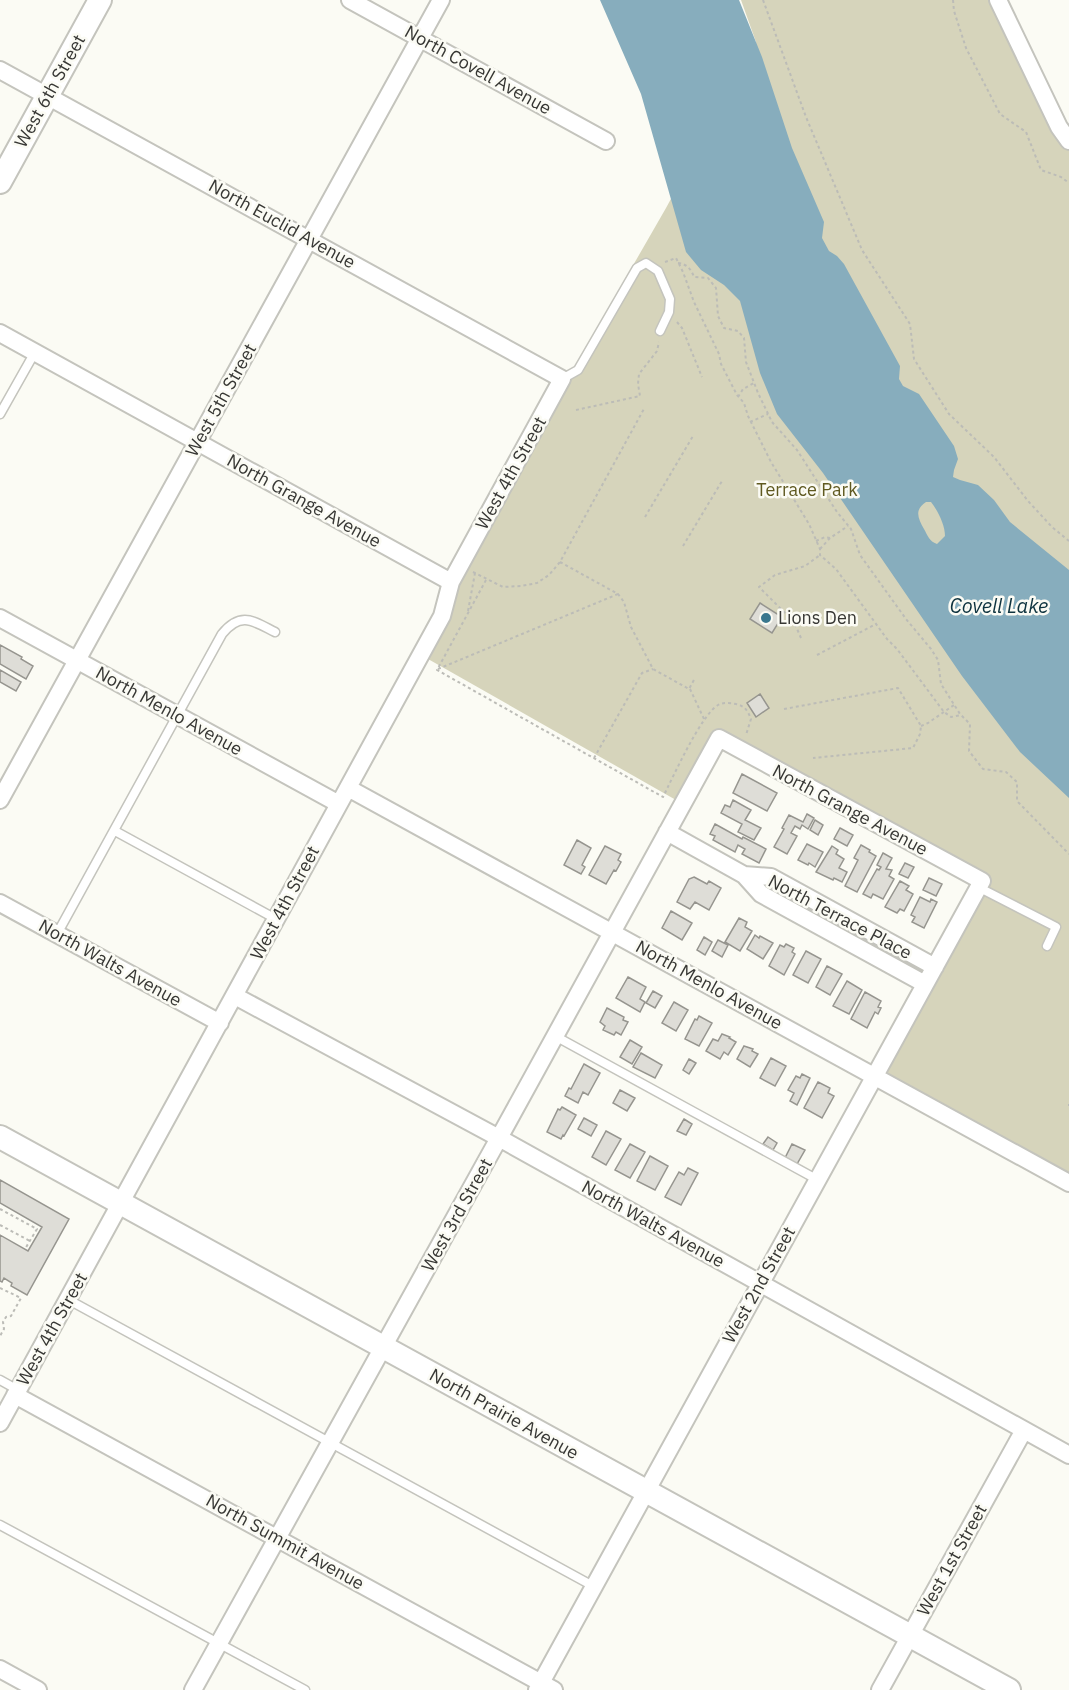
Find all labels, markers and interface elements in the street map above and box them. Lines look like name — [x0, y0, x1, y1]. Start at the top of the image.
street label: North Covell Avenue — [401, 20, 556, 119]
street label: West 6th Street — [9, 30, 90, 151]
street label: North Euclid Avenue — [205, 174, 360, 273]
street label: West 5th Street — [180, 339, 261, 460]
street label: West 4th Street — [470, 412, 551, 533]
street label: North Grange Avenue — [223, 449, 385, 553]
park label: Terrace Park — [756, 478, 858, 501]
water label: Covell Lake — [950, 592, 1048, 619]
place label: Lions Den — [778, 606, 857, 629]
marker: Lions Den — [759, 611, 773, 625]
street label: North Menlo Avenue — [92, 661, 247, 761]
street label: North Grange Avenue — [769, 759, 932, 860]
street label: West 4th Street — [245, 842, 324, 964]
street label: North Terrace Place — [764, 869, 916, 964]
street label: North Walts Avenue — [35, 914, 186, 1011]
street label: North Menlo Avenue — [632, 935, 787, 1035]
street label: West 3rd Street — [416, 1154, 497, 1276]
street label: North Walts Avenue — [578, 1175, 729, 1272]
street label: West 2nd Street — [717, 1222, 800, 1347]
street label: West 4th Street — [11, 1268, 92, 1389]
street label: North Prairie Avenue — [426, 1363, 583, 1464]
street label: North Summit Avenue — [202, 1488, 369, 1595]
street label: West 1st Street — [911, 1500, 992, 1620]

